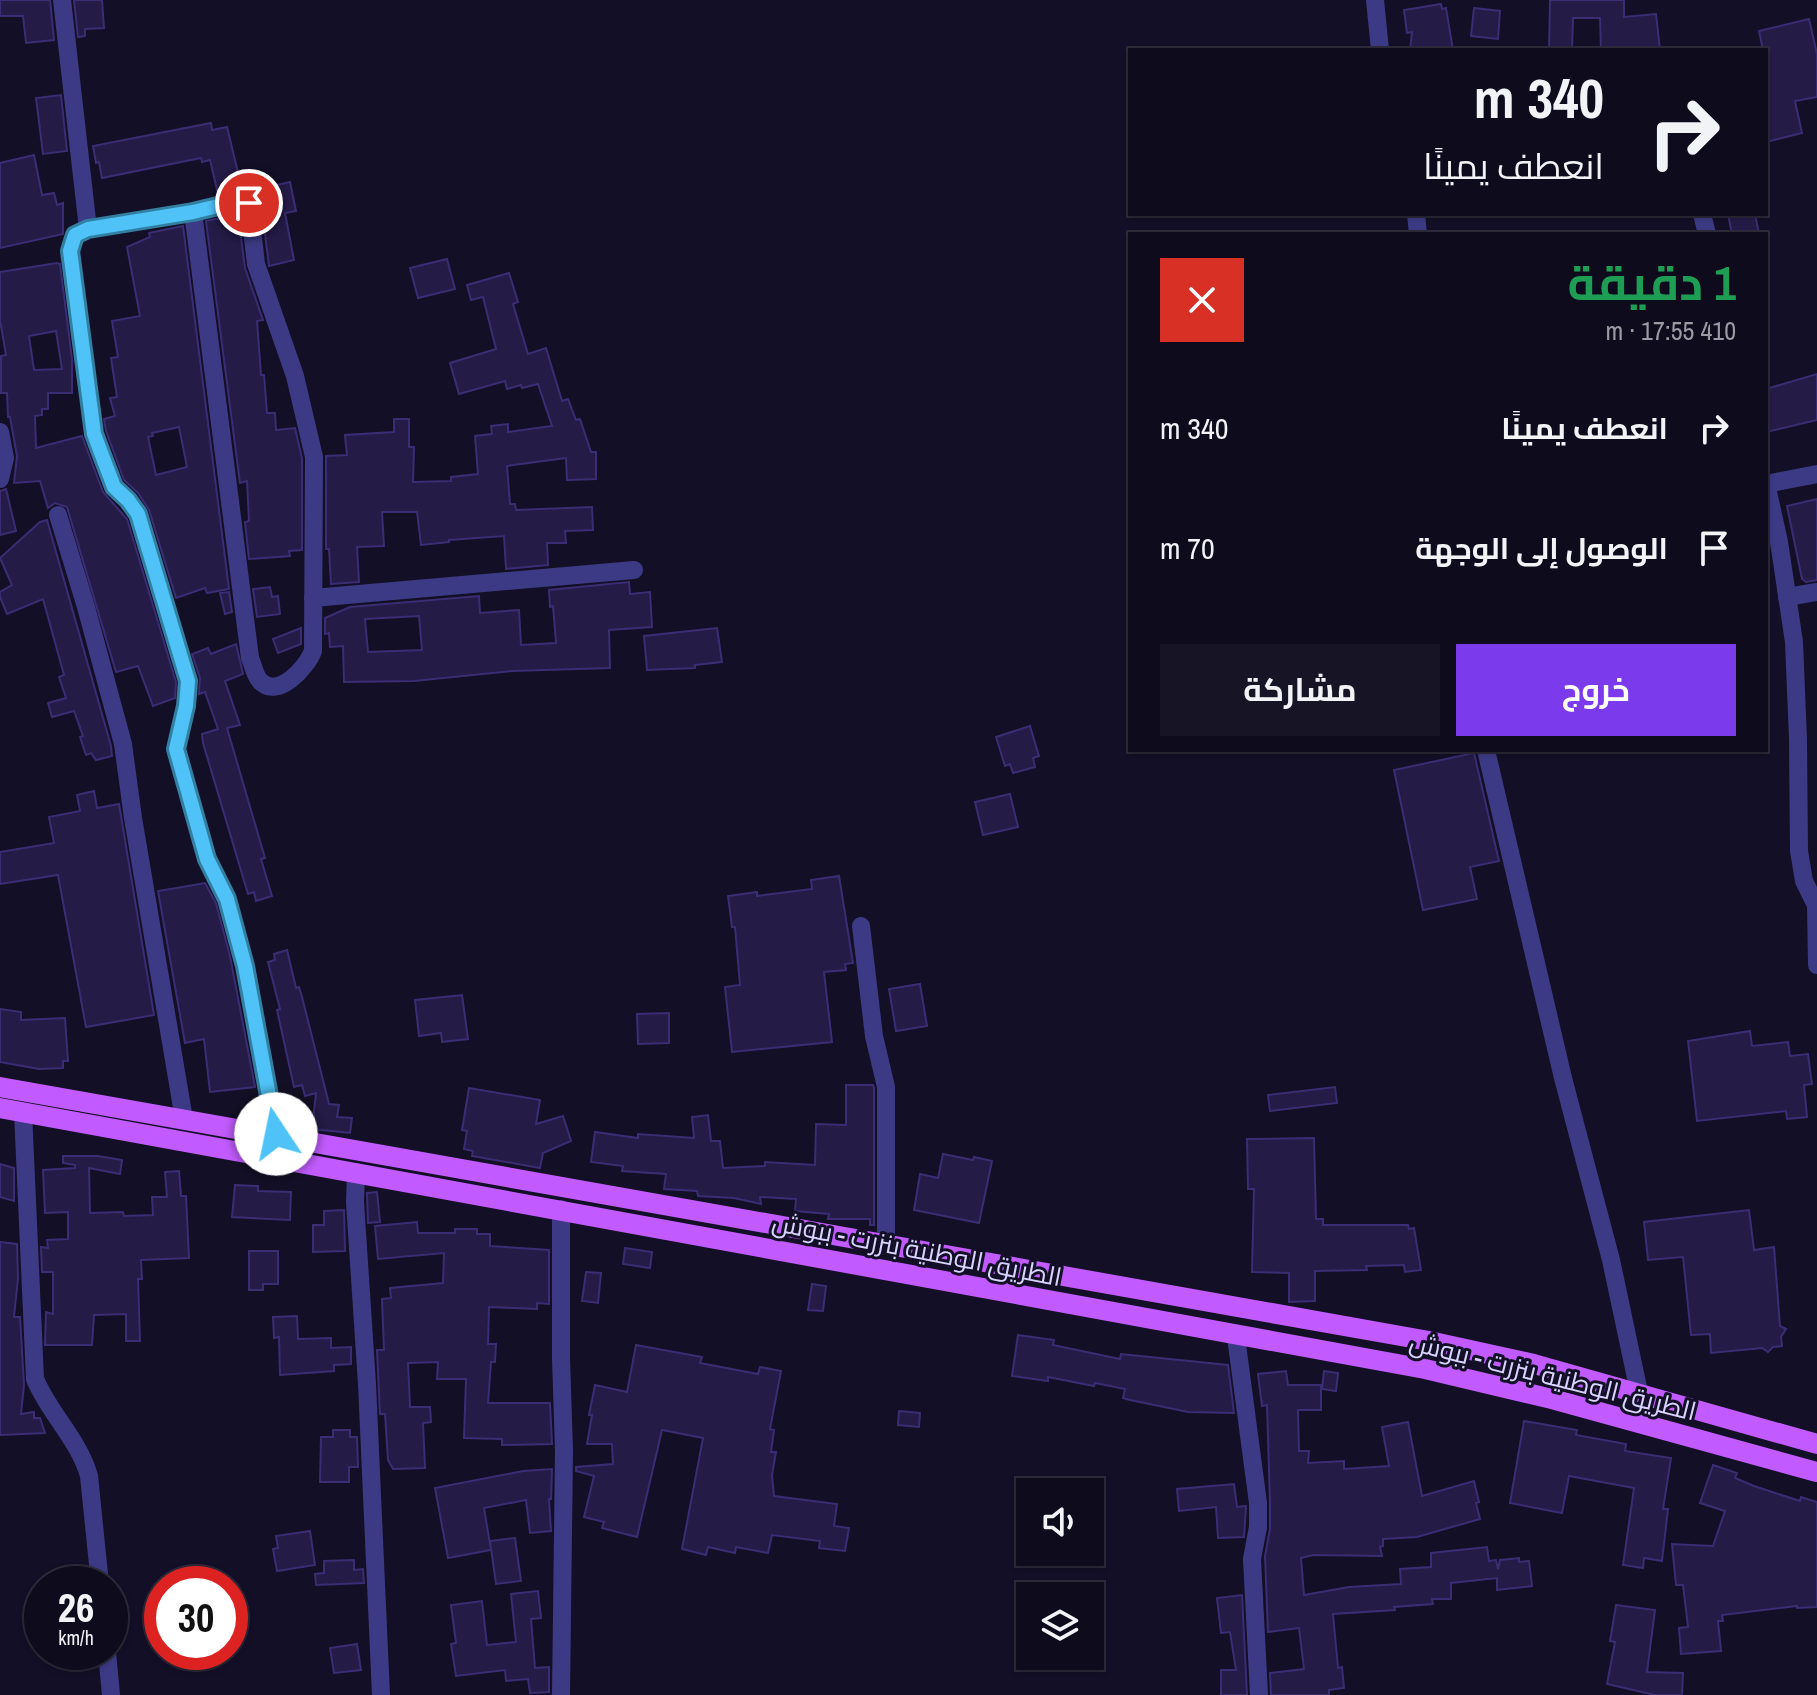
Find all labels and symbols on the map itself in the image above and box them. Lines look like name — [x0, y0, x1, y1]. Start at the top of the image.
pin — [215, 169, 283, 237]
position arrow — [234, 1092, 318, 1176]
street label: الطريق الوطنية بنزرت - ببوش — [769, 1204, 1065, 1294]
street label: الطريق الوطنية بنزرت - ببوش — [1406, 1323, 1700, 1429]
speed limit sign: 30 — [144, 1566, 248, 1670]

